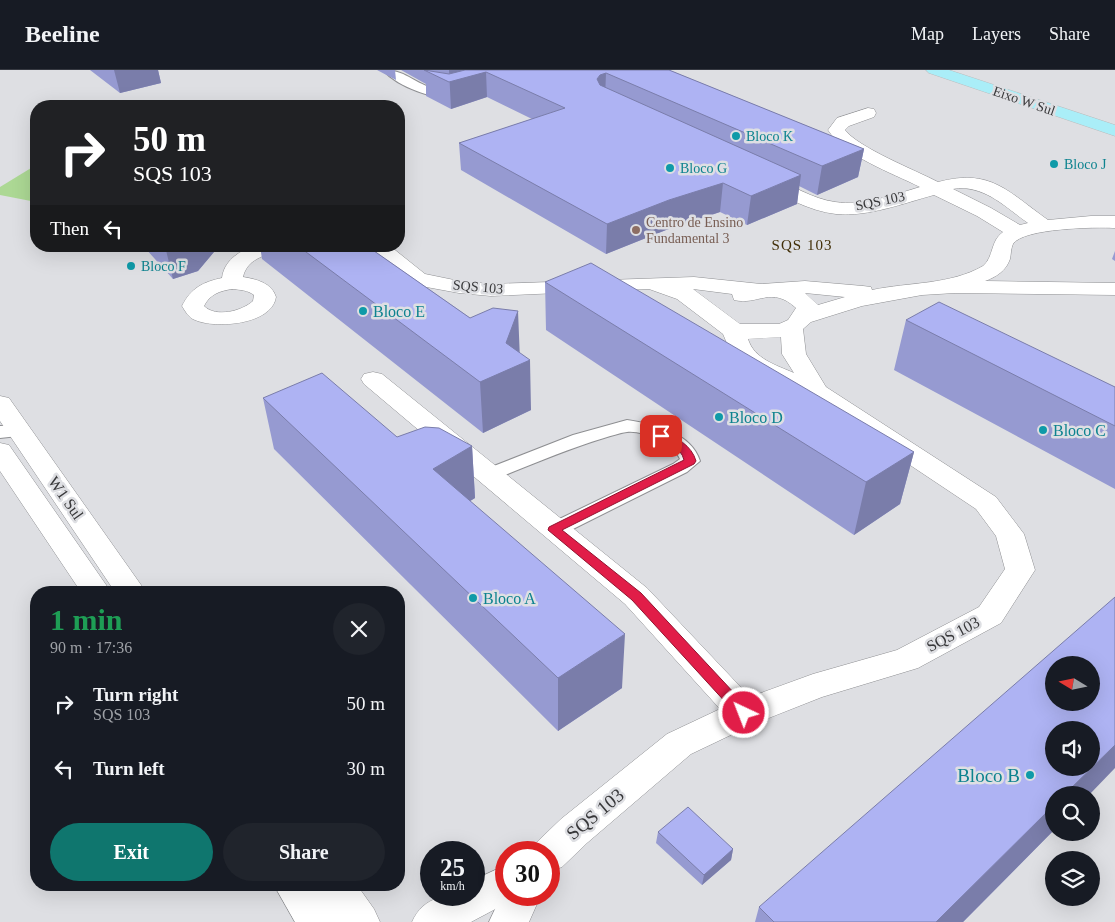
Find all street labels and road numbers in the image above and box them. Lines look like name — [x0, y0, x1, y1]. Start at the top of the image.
street label: Eixo W Sul — [991, 83, 1057, 119]
street label: SQS 103 — [854, 188, 906, 214]
street label: SQS 103 — [452, 277, 504, 297]
street label: W1 Sul — [45, 473, 87, 523]
street label: SQS 103 — [924, 613, 982, 655]
street label: SQS 103 — [562, 784, 628, 844]

